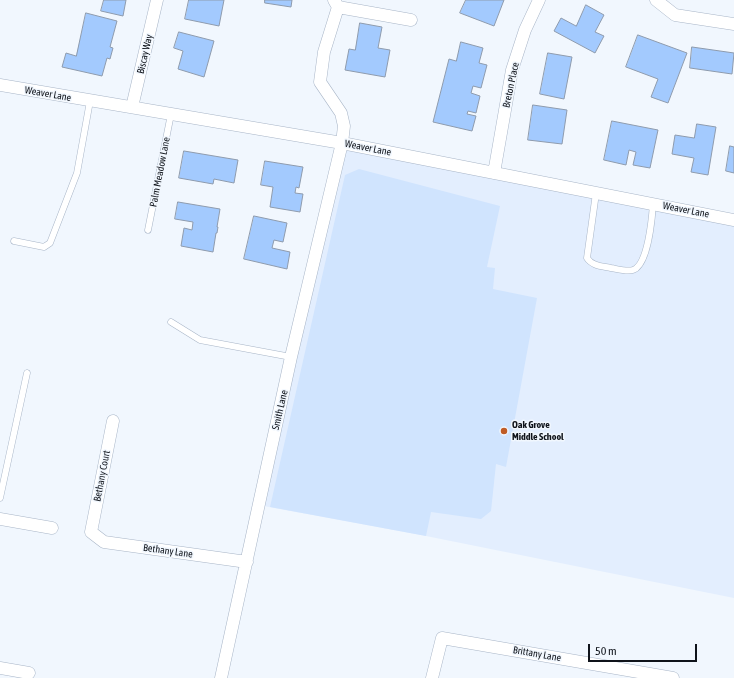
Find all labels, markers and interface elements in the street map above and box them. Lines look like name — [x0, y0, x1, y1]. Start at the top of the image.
street label: Biscay Way — [135, 33, 155, 75]
street label: Breton Place — [500, 61, 522, 109]
street label: Weaver Lane — [24, 84, 72, 104]
street label: Palm Meadow Lane — [147, 136, 173, 208]
street label: Weaver Lane — [344, 138, 392, 158]
street label: Weaver Lane — [662, 200, 710, 220]
street label: Smith Lane — [270, 389, 290, 431]
place label: Oak Grove Middle School — [512, 419, 564, 442]
marker: Oak Grove Middle School — [499, 426, 509, 436]
street label: Bethany Court — [91, 449, 113, 503]
street label: Bethany Lane — [142, 542, 194, 560]
scale bar — [590, 636, 699, 662]
street label: Brittany Lane — [512, 644, 562, 664]
text: 50 m — [595, 644, 617, 658]

